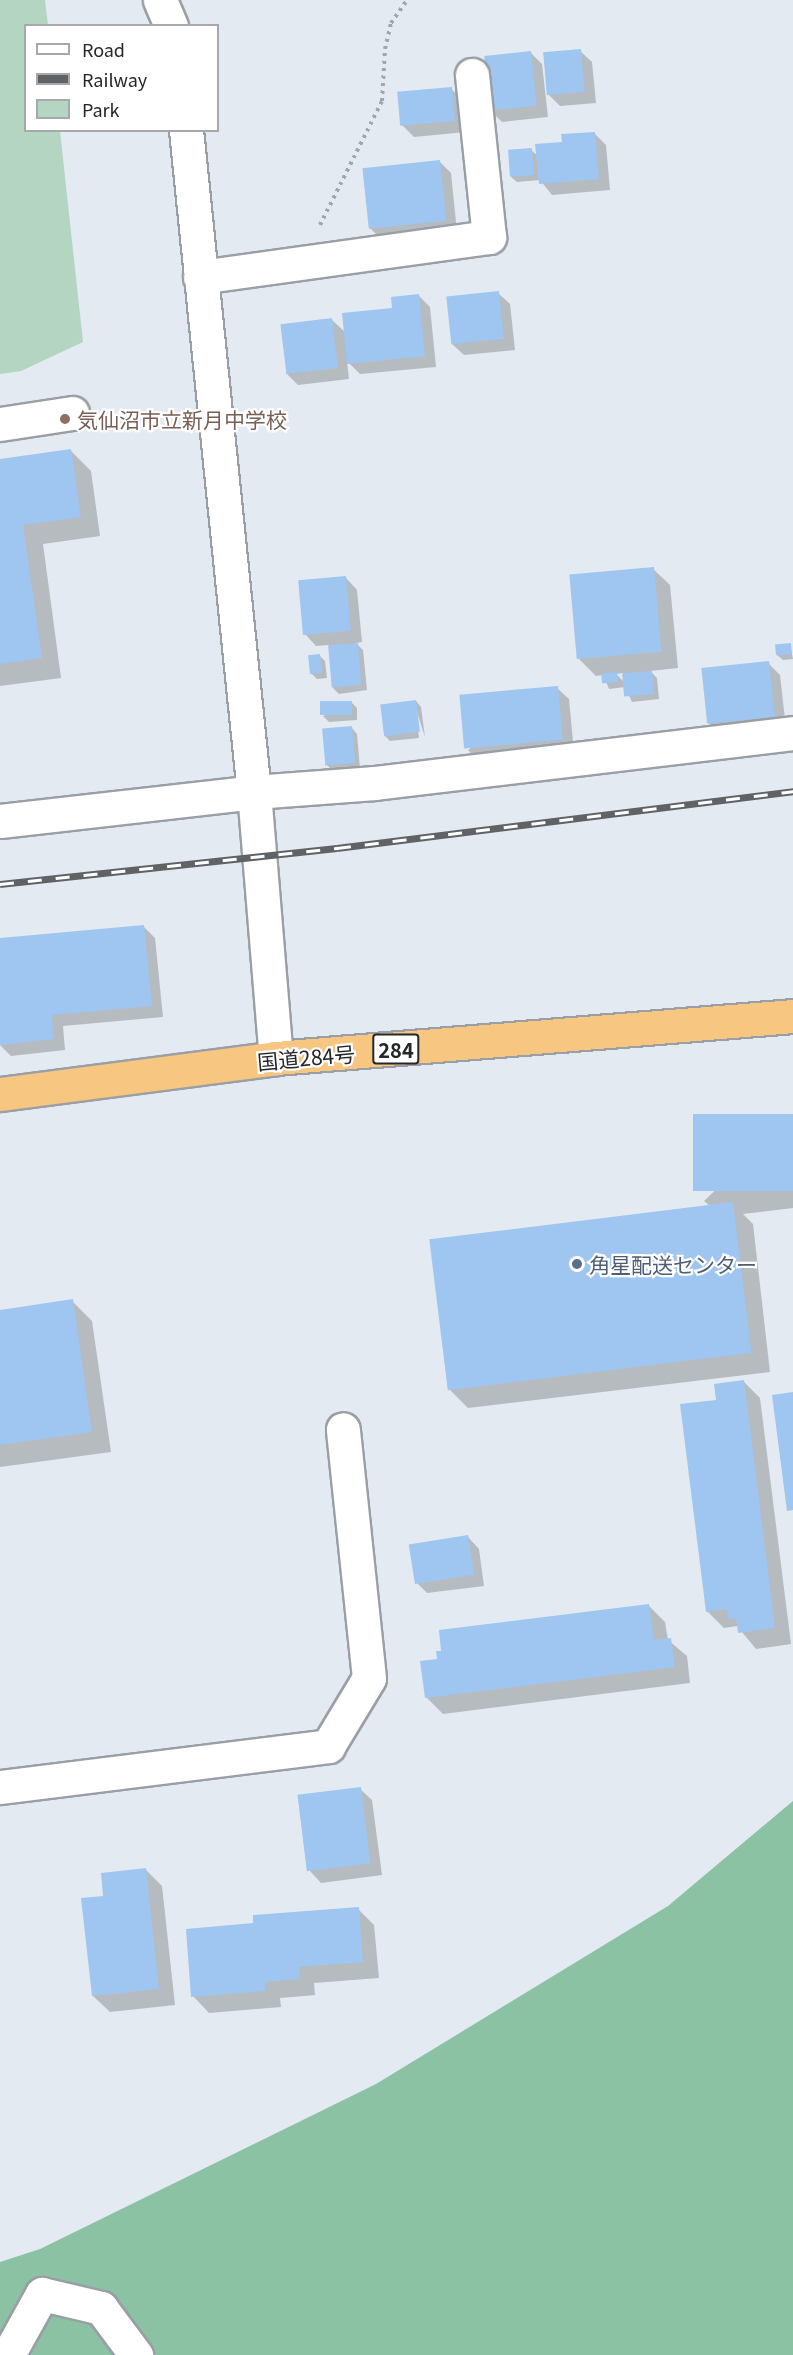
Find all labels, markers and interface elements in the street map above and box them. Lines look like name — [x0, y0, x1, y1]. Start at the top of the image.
legend — [24, 24, 219, 132]
text: Road — [82, 36, 125, 62]
text: Railway — [82, 66, 147, 92]
text: Park — [82, 96, 120, 122]
place label: 気仙沼市立新月中学校 — [77, 406, 287, 432]
marker: 気仙沼市立新月中学校 — [58, 412, 72, 426]
road number: 284 — [372, 1032, 420, 1066]
street label: 国道284号 — [256, 1040, 356, 1074]
place label: 角星配送センター — [589, 1251, 757, 1277]
marker: 角星配送センター — [570, 1257, 584, 1271]

